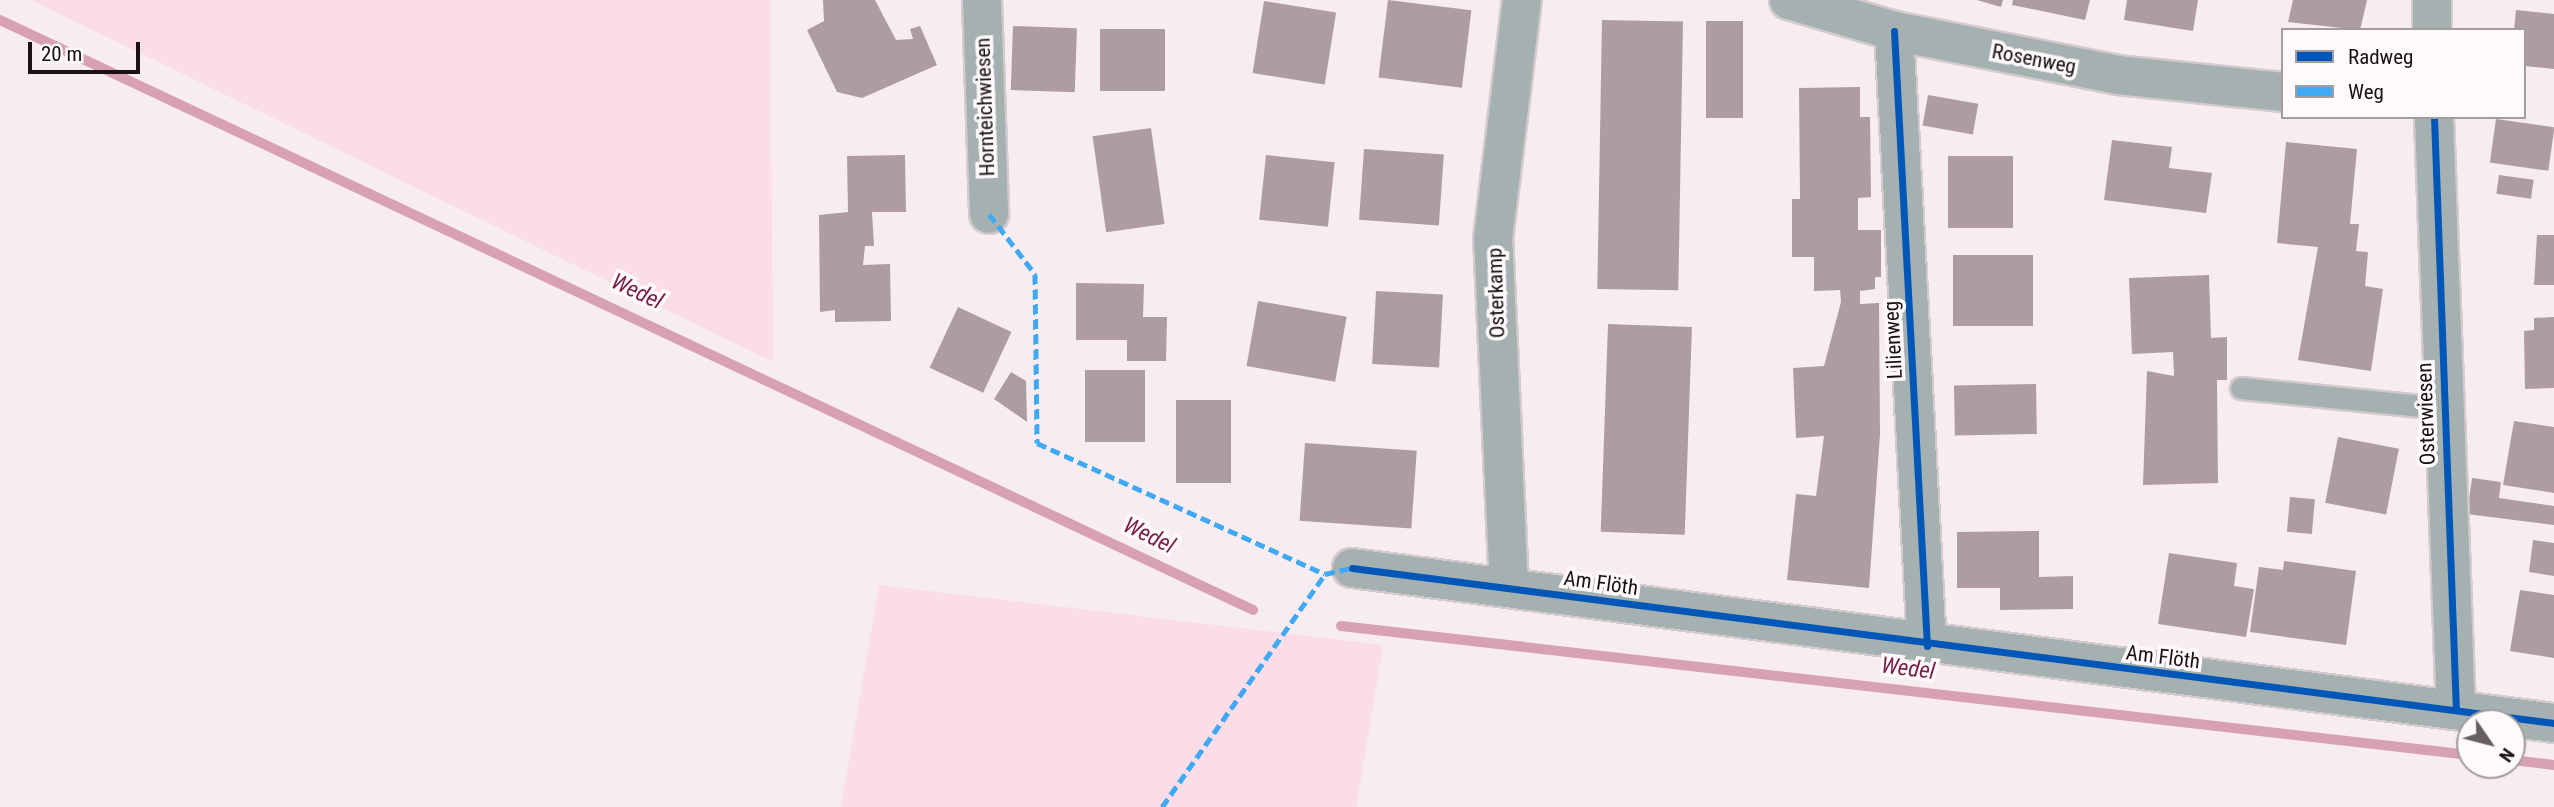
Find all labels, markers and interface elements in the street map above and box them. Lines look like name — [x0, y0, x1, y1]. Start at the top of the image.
scale bar — [32, 28, 144, 72]
legend — [2281, 28, 2526, 119]
street label: Hornteichwiesen — [970, 37, 1000, 177]
street label: Rosenweg — [1990, 39, 2078, 79]
text: 20 m — [41, 42, 82, 66]
text: Radweg — [2348, 45, 2413, 69]
text: Weg — [2348, 80, 2384, 104]
street label: Osterkamp — [1482, 247, 1510, 339]
water label: Wedel — [607, 268, 667, 316]
street label: Lilienweg — [1878, 300, 1908, 380]
street label: Osterwiesen — [2412, 362, 2440, 466]
water label: Wedel — [1119, 512, 1179, 560]
street label: Am Flöth — [1562, 565, 1640, 601]
street label: Am Flöth — [2124, 640, 2202, 674]
water label: Wedel — [1880, 652, 1936, 686]
north arrow — [2456, 709, 2526, 779]
text: N — [2494, 744, 2520, 767]

